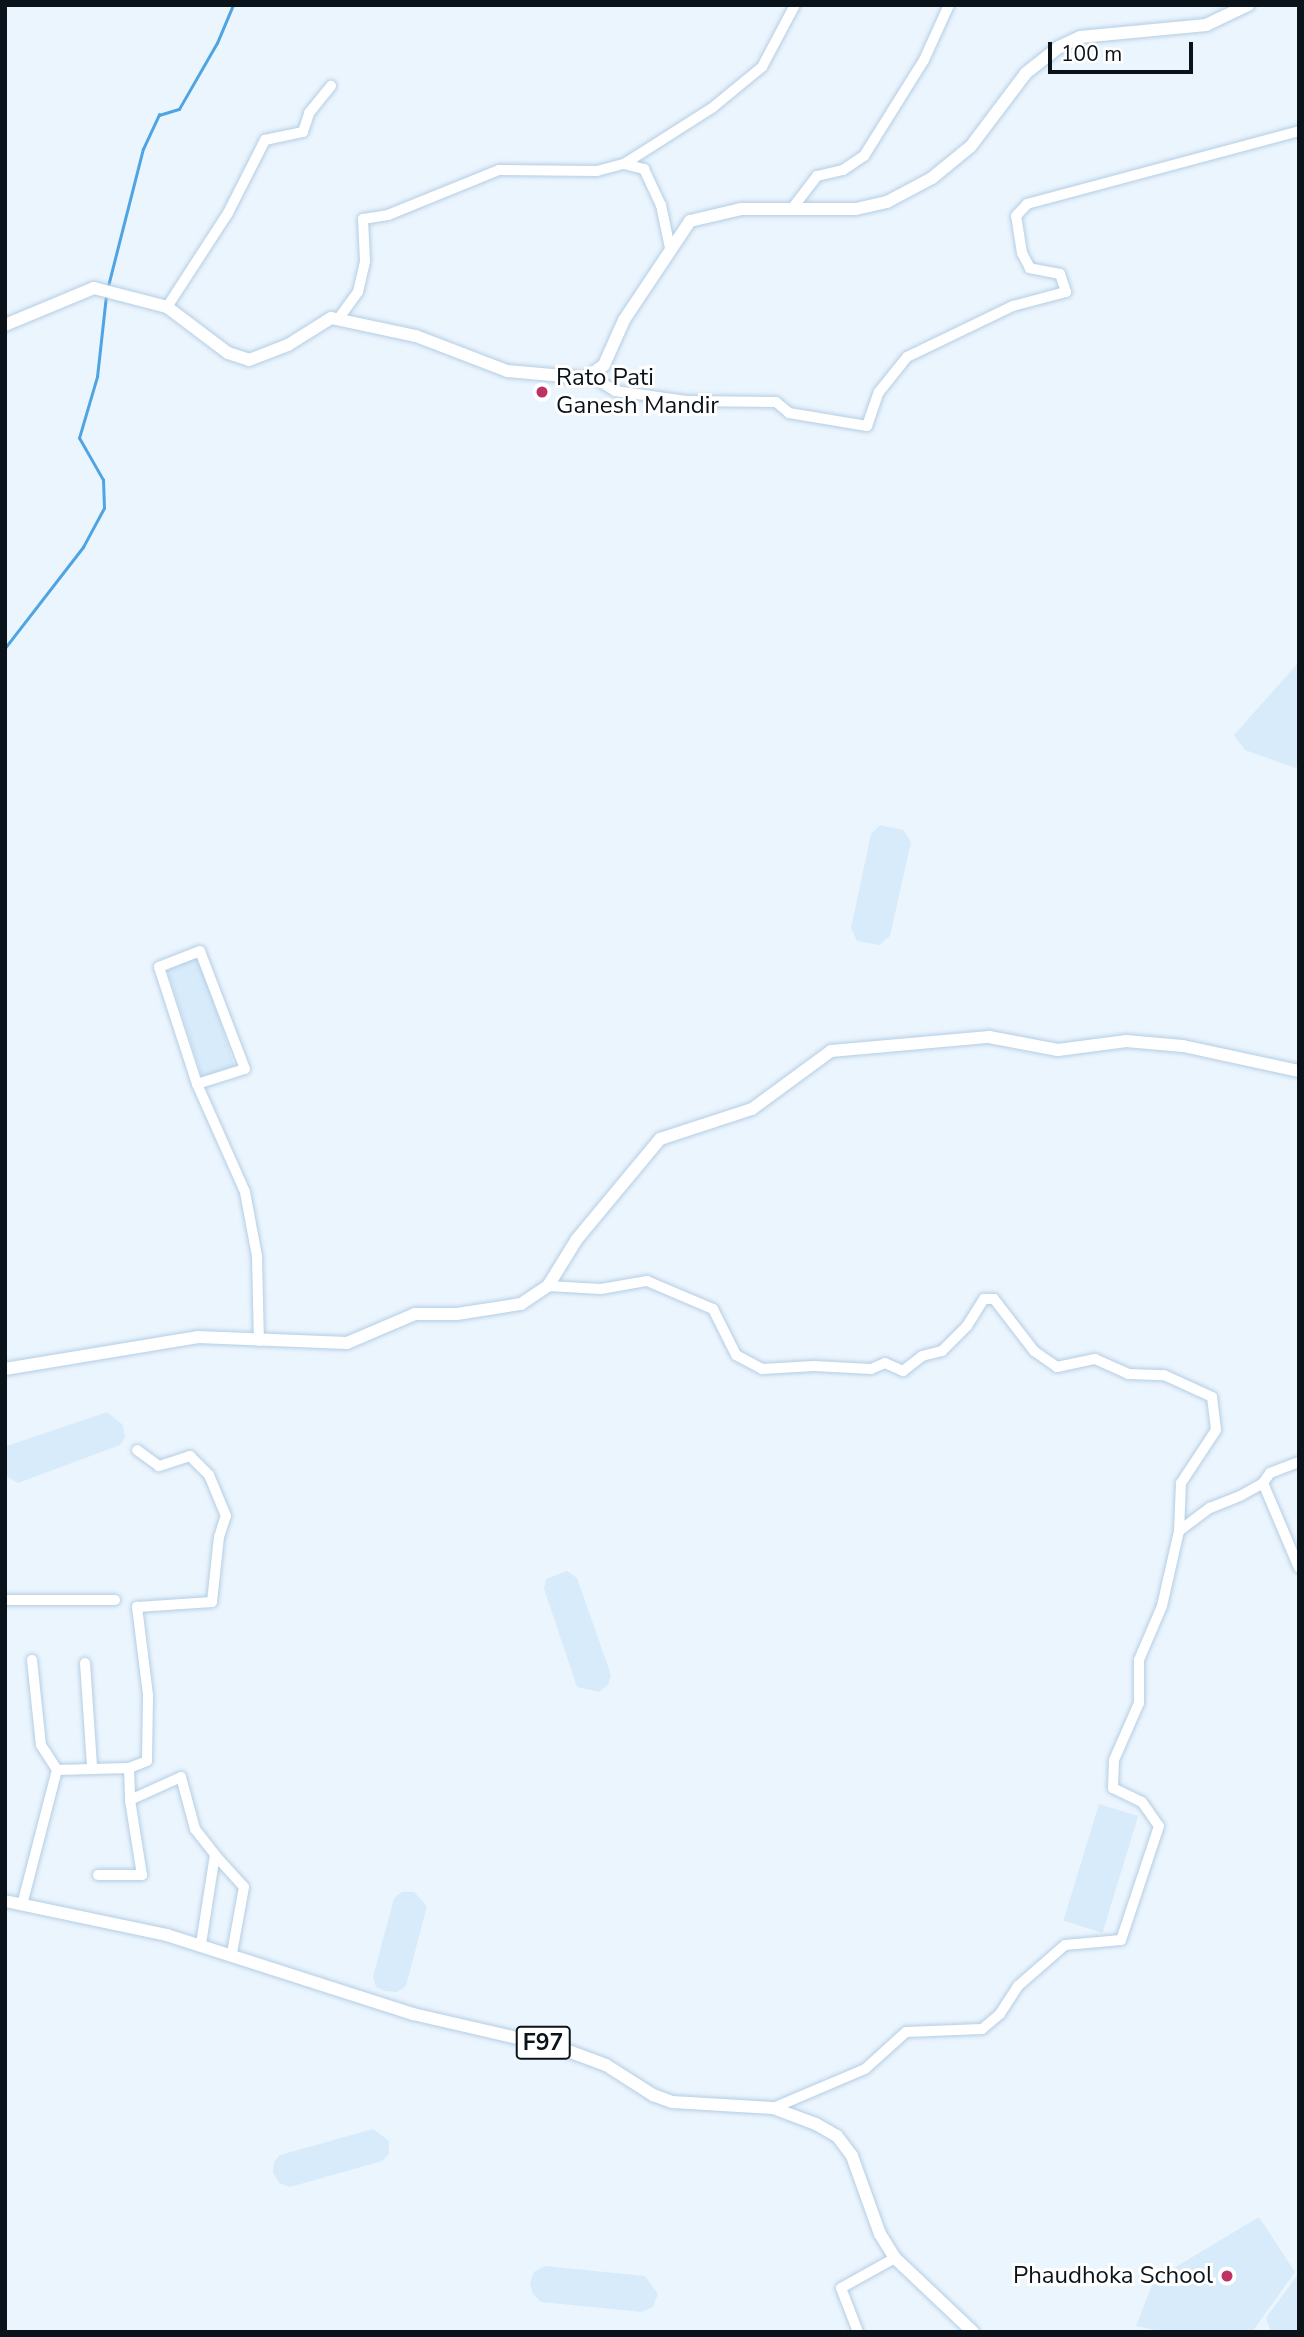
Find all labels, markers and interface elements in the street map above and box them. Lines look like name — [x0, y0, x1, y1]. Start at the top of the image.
scale bar — [1052, 28, 1197, 72]
text: 100 m — [1061, 40, 1122, 68]
place label: Rato Pati Ganesh Mandir — [556, 364, 719, 420]
marker: Rato Pati Ganesh Mandir — [534, 384, 550, 400]
road number: F97 — [515, 2024, 571, 2062]
place label: Phaudhoka School — [1013, 2262, 1213, 2290]
marker: Phaudhoka School — [1219, 2268, 1235, 2284]

